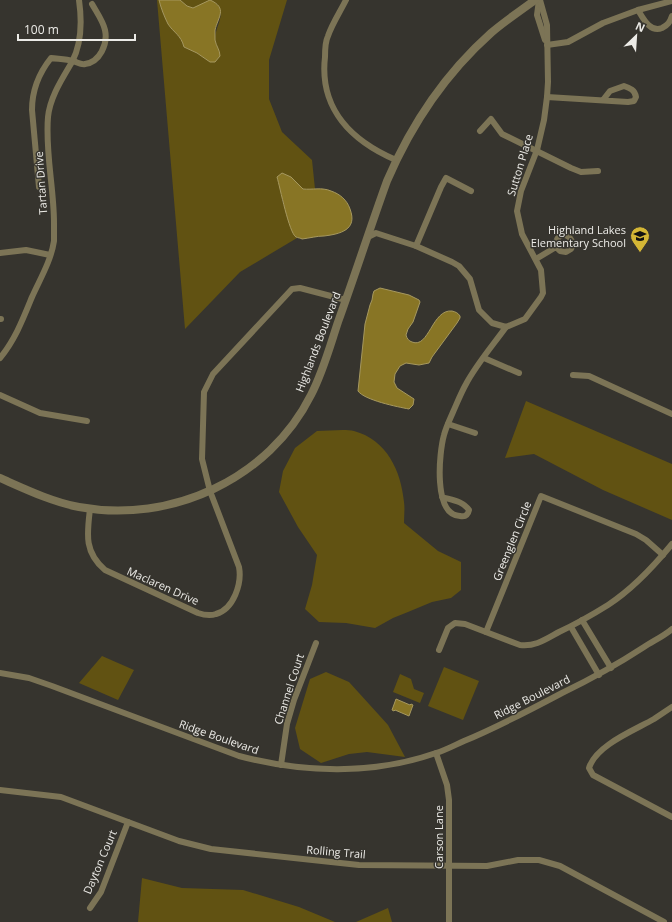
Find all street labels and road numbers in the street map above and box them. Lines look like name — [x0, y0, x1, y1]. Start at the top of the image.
street label: Sutton Place — [503, 132, 536, 198]
street label: Tartan Drive — [31, 151, 50, 215]
street label: Highlands Boulevard — [291, 290, 344, 394]
street label: Greenglen Circle — [489, 499, 534, 583]
street label: Maclaren Drive — [125, 563, 202, 608]
street label: Channel Court — [270, 651, 307, 726]
street label: Ridge Boulevard — [491, 671, 572, 722]
street label: Ridge Boulevard — [177, 716, 261, 757]
street label: Carson Lane — [431, 805, 446, 869]
street label: Dayton Court — [79, 827, 120, 896]
street label: Rolling Trail — [306, 841, 366, 862]

